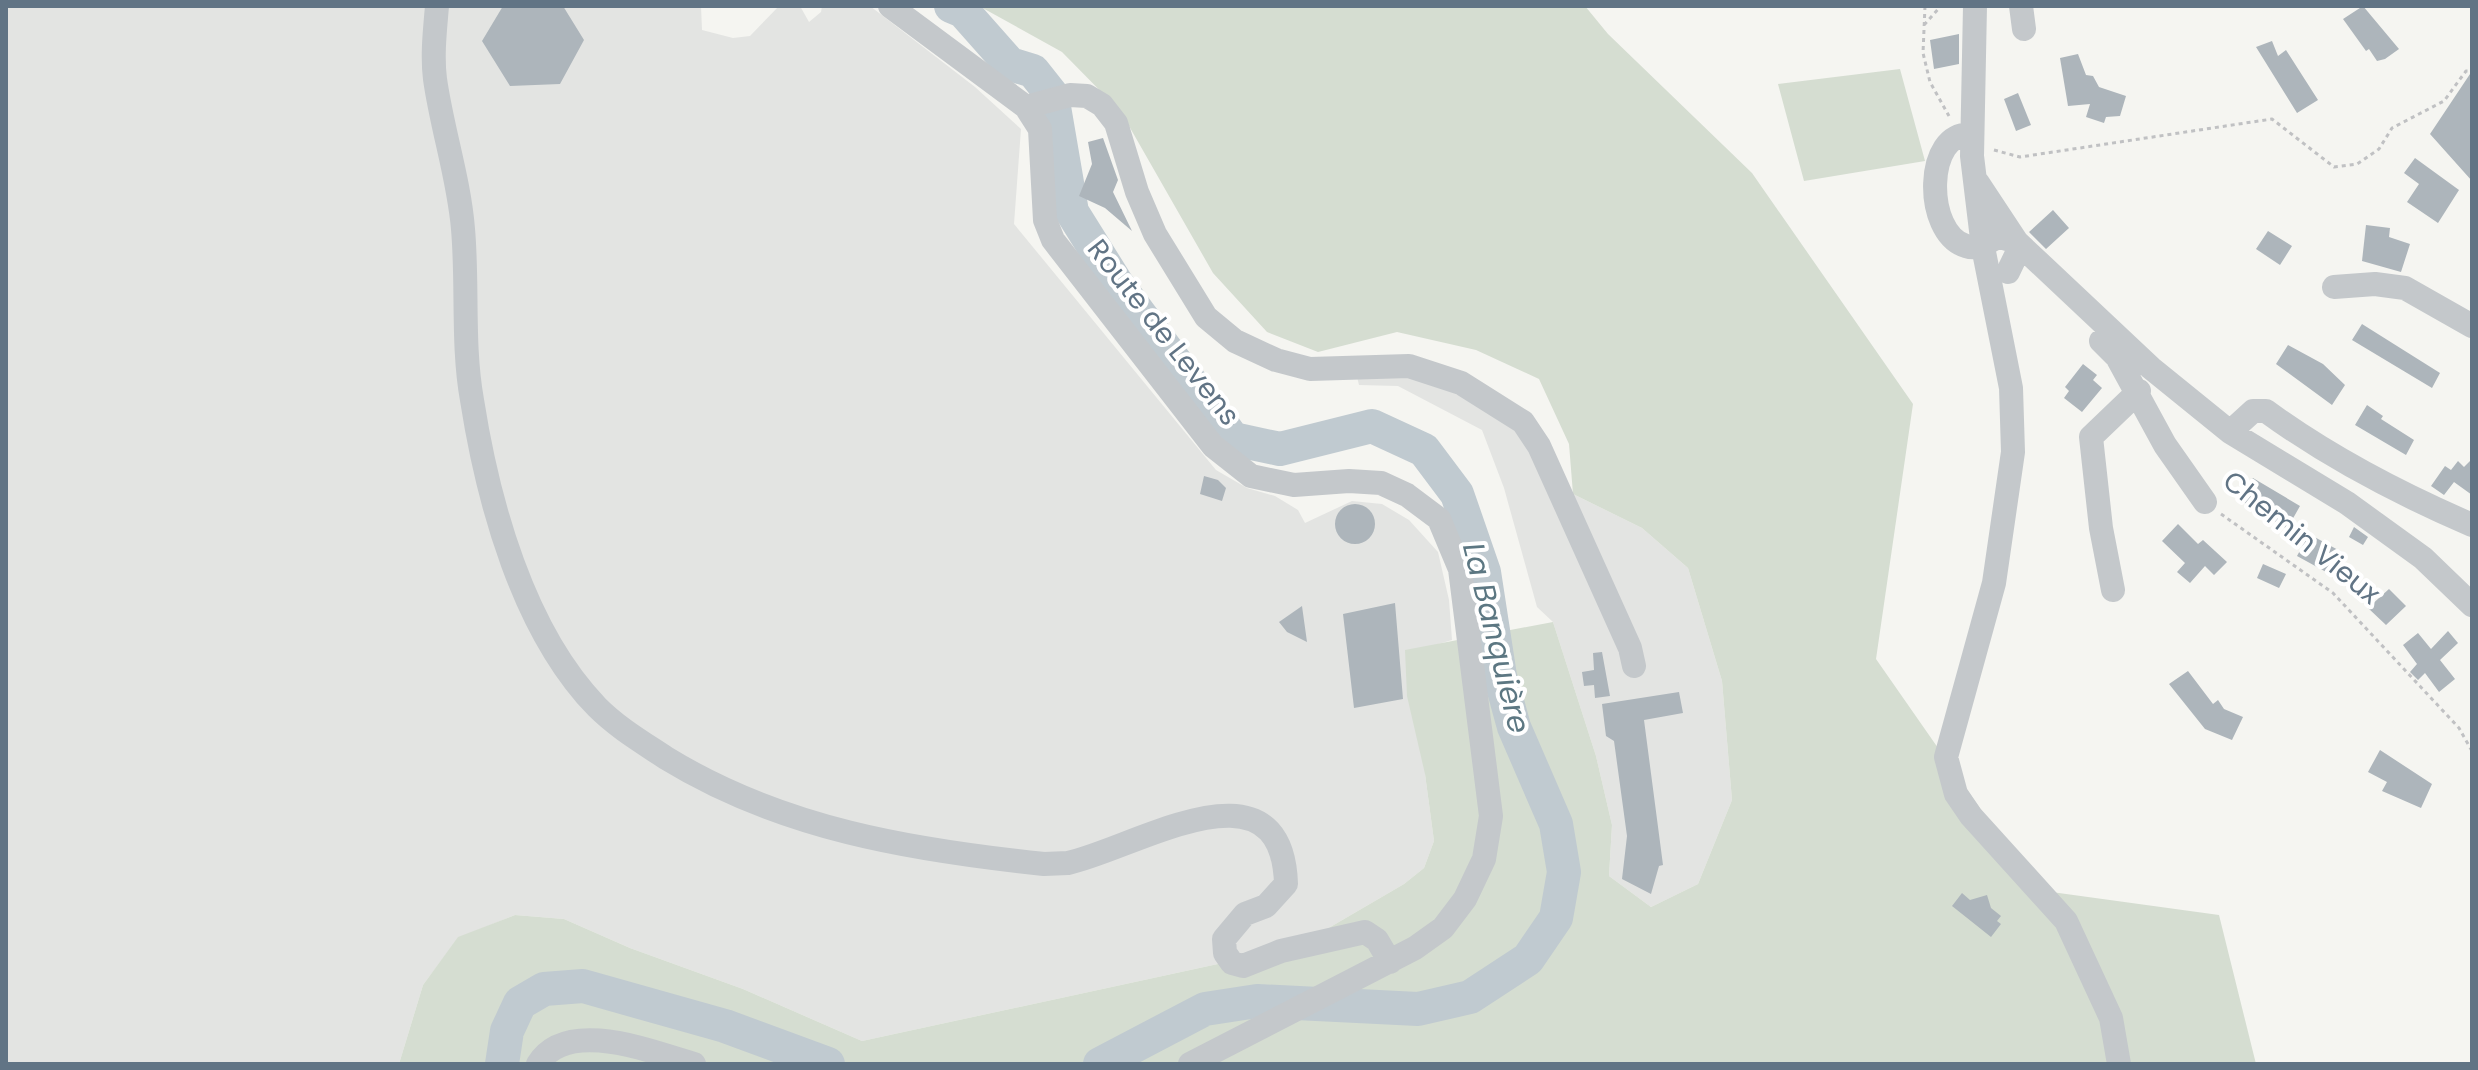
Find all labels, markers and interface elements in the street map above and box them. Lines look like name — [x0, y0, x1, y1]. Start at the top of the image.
street label: Route de Levens — [1078, 231, 1249, 434]
street label: Chemin Vieux — [2215, 462, 2389, 613]
water label: La Banquière — [1452, 538, 1541, 738]

